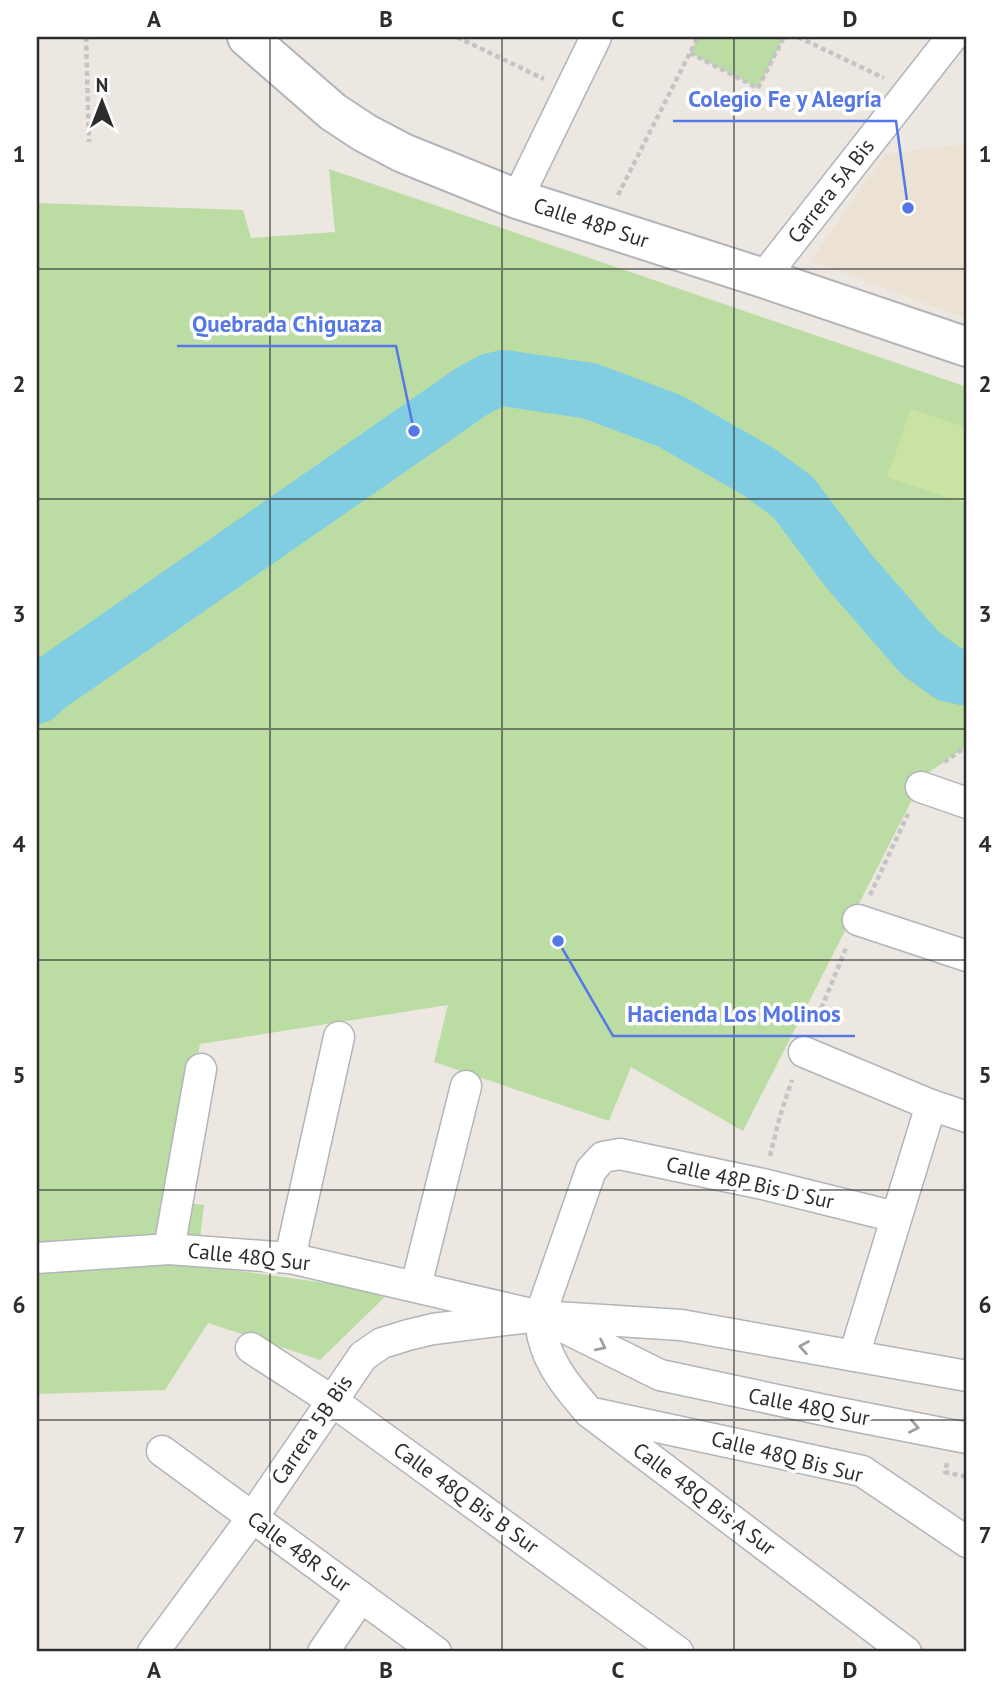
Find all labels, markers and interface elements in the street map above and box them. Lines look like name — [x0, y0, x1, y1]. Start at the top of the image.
text: A — [147, 4, 161, 33]
text: B — [379, 4, 393, 33]
text: C — [612, 4, 625, 33]
text: D — [843, 4, 857, 33]
north arrow — [66, 66, 136, 136]
text: N — [96, 73, 108, 97]
callout: Colegio Fe y Alegría — [673, 77, 896, 121]
text: Colegio Fe y Alegría — [688, 84, 882, 113]
street label: Carrera 5A Bis — [781, 133, 880, 248]
text: 1 — [12, 139, 26, 168]
text: 1 — [978, 139, 992, 168]
street label: Calle 48P Sur — [530, 191, 652, 254]
callout: Quebrada Chiguaza — [177, 302, 396, 346]
text: Quebrada Chiguaza — [192, 309, 382, 338]
text: 2 — [12, 369, 26, 398]
text: 2 — [978, 369, 992, 398]
text: 3 — [12, 599, 26, 628]
text: 3 — [978, 599, 992, 628]
text: 4 — [12, 829, 26, 858]
text: 4 — [978, 829, 992, 858]
callout: Hacienda Los Molinos — [613, 992, 855, 1036]
text: Hacienda Los Molinos — [627, 999, 841, 1028]
text: 5 — [12, 1060, 26, 1089]
text: 5 — [978, 1060, 992, 1089]
street label: Calle 48P Bis D Sur — [664, 1150, 837, 1215]
street label: Calle 48Q Sur — [186, 1237, 312, 1276]
text: 6 — [12, 1290, 26, 1319]
text: 6 — [978, 1290, 992, 1319]
one-way arrow — [594, 1338, 606, 1352]
one-way arrow — [798, 1340, 810, 1355]
street label: Carrera 5B Bis — [265, 1370, 358, 1490]
street label: Calle 48Q Sur — [746, 1382, 872, 1432]
one-way arrow — [908, 1419, 920, 1434]
street label: Calle 48Q Bis Sur — [708, 1425, 866, 1488]
street label: Calle 48Q Bis B Sur — [388, 1436, 544, 1559]
street label: Calle 48Q Bis A Sur — [628, 1436, 781, 1561]
street label: Calle 48R Sur — [242, 1505, 356, 1598]
text: 7 — [12, 1520, 26, 1549]
text: 7 — [978, 1520, 992, 1549]
text: A — [147, 1655, 161, 1684]
text: B — [379, 1655, 393, 1684]
text: C — [612, 1655, 625, 1684]
text: D — [843, 1655, 857, 1684]

